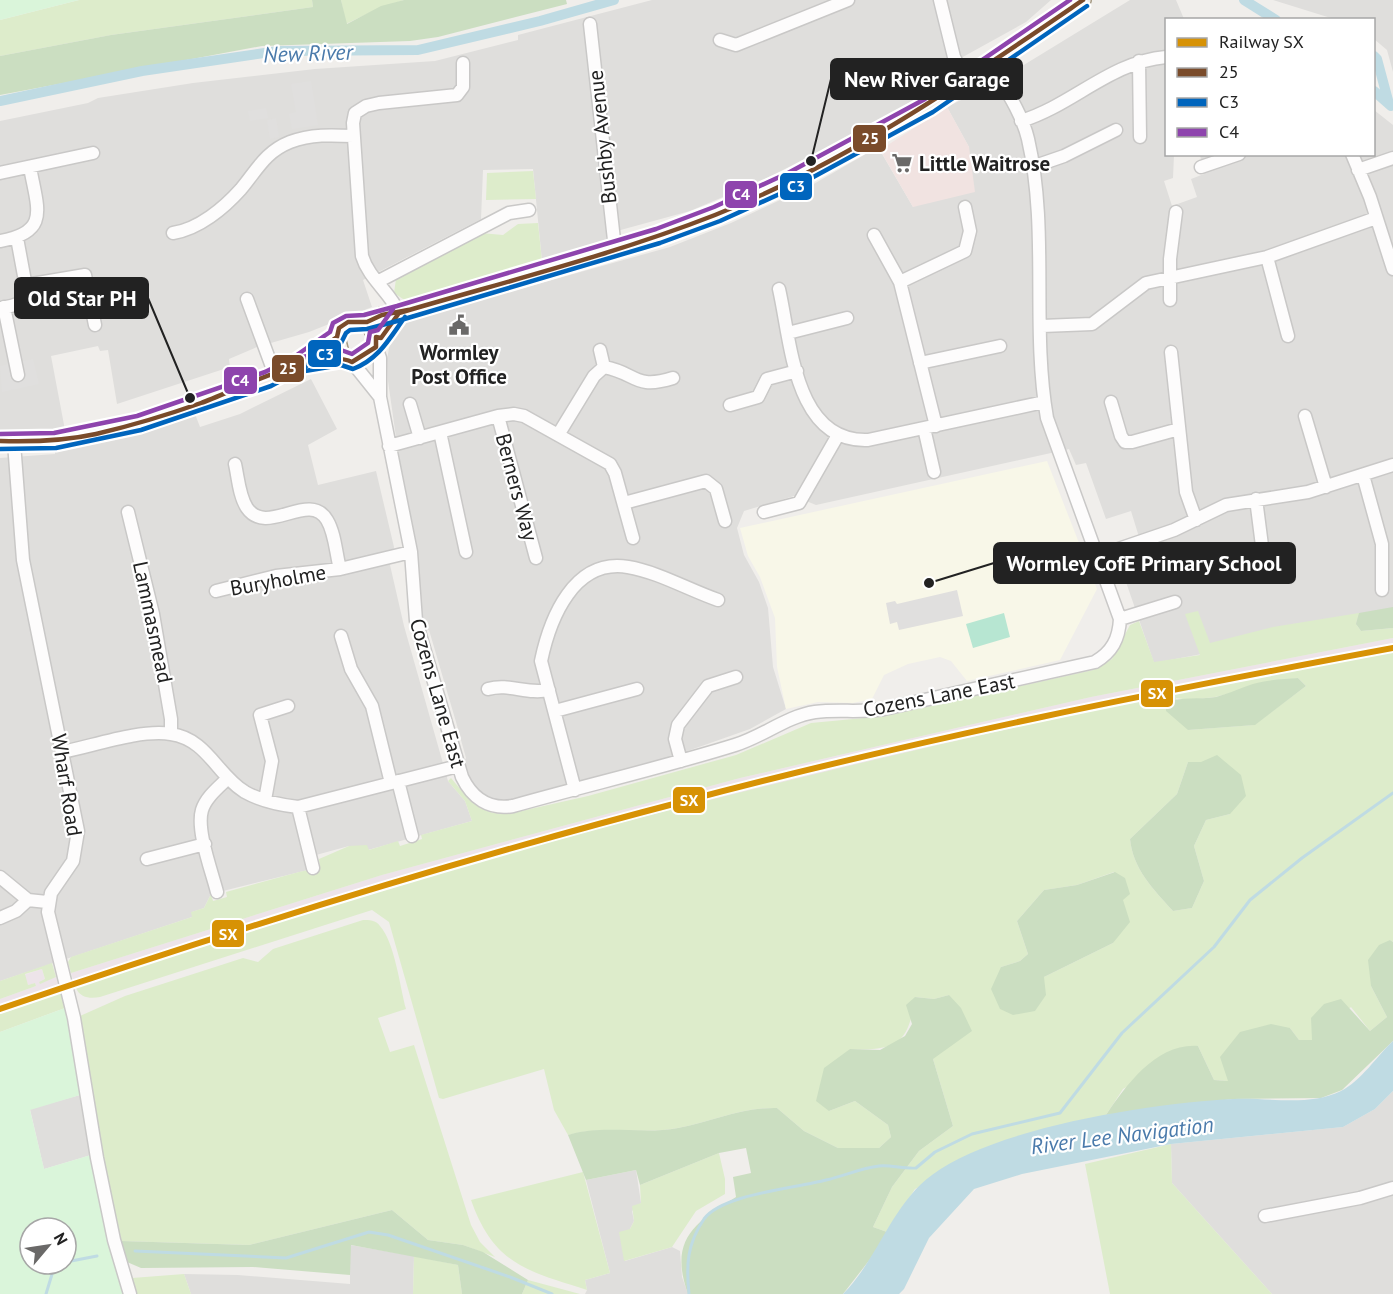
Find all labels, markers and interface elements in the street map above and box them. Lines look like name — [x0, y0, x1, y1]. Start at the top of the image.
legend — [1165, 18, 1375, 156]
text: Railway SX — [1219, 30, 1304, 53]
water label: New River — [263, 37, 355, 69]
callout: New River Garage — [831, 59, 1022, 99]
text: 25 — [1219, 60, 1239, 83]
text: New River Garage — [844, 65, 1010, 93]
street label: Bushby Avenue — [582, 69, 622, 205]
text: C3 — [1219, 90, 1239, 113]
text: C4 — [1219, 120, 1239, 143]
line badge: 25 — [852, 124, 887, 153]
text: 25 — [861, 128, 879, 148]
place label: Little Waitrose — [919, 150, 1050, 177]
supermarket icon: Little Waitrose — [890, 151, 914, 175]
line badge: C3 — [779, 172, 813, 201]
text: C3 — [787, 176, 805, 196]
line badge: C4 — [724, 180, 758, 209]
text: C4 — [732, 184, 750, 204]
callout: Old Star PH — [15, 278, 148, 318]
text: Old Star PH — [27, 284, 137, 312]
public building icon: Wormley Post Office — [447, 313, 471, 337]
line badge: C3 — [307, 339, 342, 368]
place label: Wormley Post Office — [411, 339, 507, 390]
text: C3 — [316, 344, 334, 364]
line badge: 25 — [271, 354, 305, 383]
text: 25 — [279, 358, 297, 378]
line badge: C4 — [223, 366, 258, 395]
text: C4 — [231, 370, 249, 390]
street label: Berners Way — [490, 430, 544, 544]
callout: Wormley CofE Primary School — [994, 543, 1295, 583]
text: Wormley CofE Primary School — [1006, 549, 1282, 577]
street label: Buryholme — [228, 558, 328, 602]
street label: Lammasmead — [127, 559, 179, 685]
street label: Cozens Lane East — [404, 615, 472, 771]
street label: Cozens Lane East — [861, 667, 1017, 723]
line badge: SX — [1140, 679, 1174, 708]
text: SX — [1148, 683, 1166, 703]
street label: Wharf Road — [46, 732, 88, 838]
line badge: SX — [672, 786, 706, 814]
text: SX — [680, 790, 698, 810]
line badge: SX — [211, 919, 245, 948]
text: SX — [219, 924, 237, 944]
water label: River Lee Navigation — [1029, 1110, 1215, 1160]
north arrow — [18, 1216, 78, 1276]
text: N — [50, 1229, 72, 1248]

